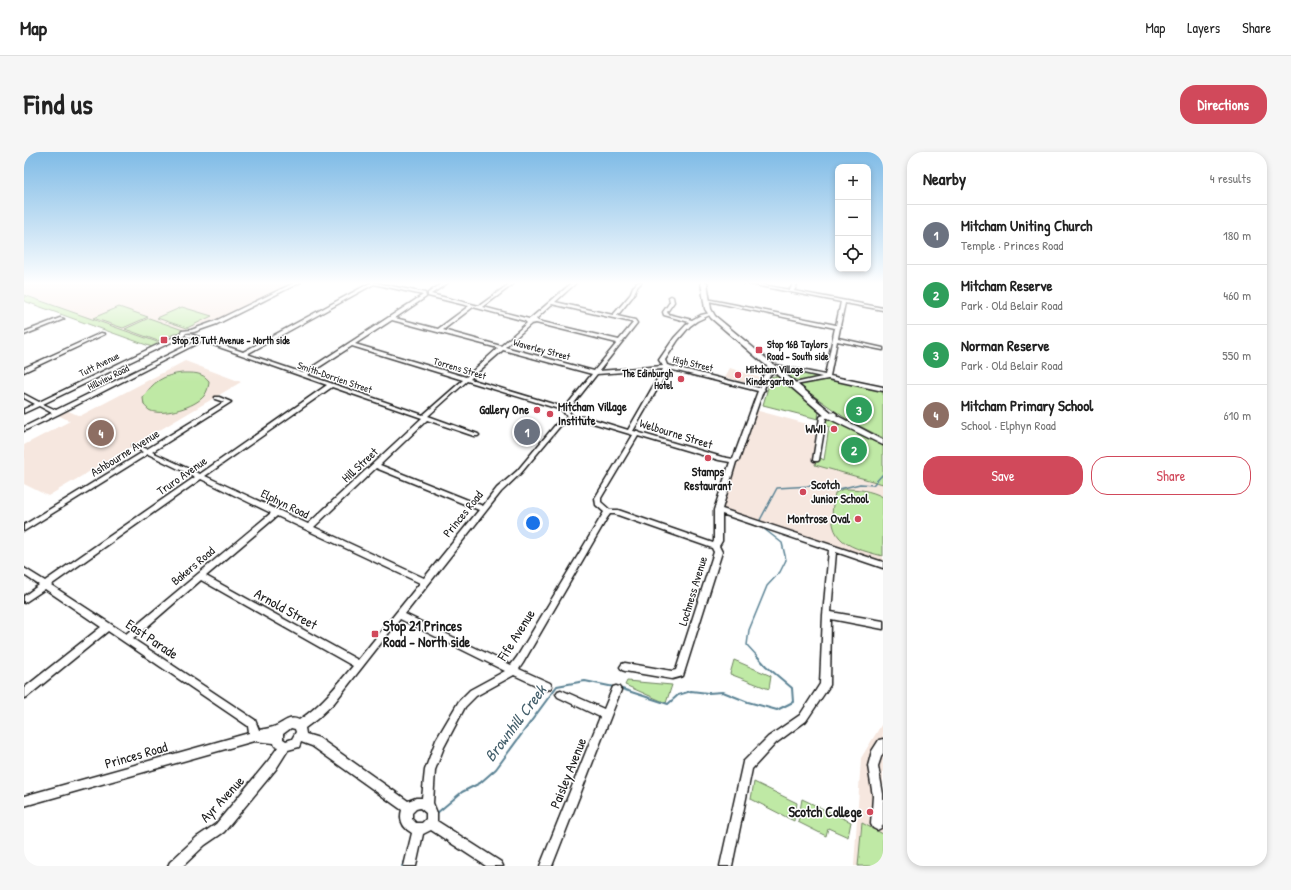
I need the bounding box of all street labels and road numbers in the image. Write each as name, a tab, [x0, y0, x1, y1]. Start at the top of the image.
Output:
street label: Waverley Street	[512, 336, 572, 363]
street label: Tutt Avenue	[77, 349, 122, 380]
street label: High Street	[671, 353, 715, 375]
street label: Torrens Street	[432, 354, 488, 383]
street label: Smith-Dorrien Street	[296, 359, 374, 397]
street label: Hillview Road	[85, 361, 131, 393]
street label: Welbourne Street	[638, 414, 716, 453]
street label: Ashbourne Avenue	[87, 425, 163, 480]
street label: Hill Street	[338, 443, 382, 486]
street label: Truro Avenue	[153, 452, 210, 499]
street label: Elphyn Road	[258, 485, 312, 523]
street label: Princes Road	[439, 487, 487, 540]
street label: Bakers Road	[167, 542, 218, 589]
street label: Lochness Avenue	[674, 554, 711, 628]
street label: Arnold Street	[251, 583, 321, 634]
street label: Fife Avenue	[492, 605, 539, 665]
street label: East Parade	[122, 614, 183, 663]
street label: Paisley Avenue	[545, 734, 591, 811]
street label: Princes Road	[102, 736, 170, 772]
street label: Ayr Avenue	[195, 771, 249, 827]

